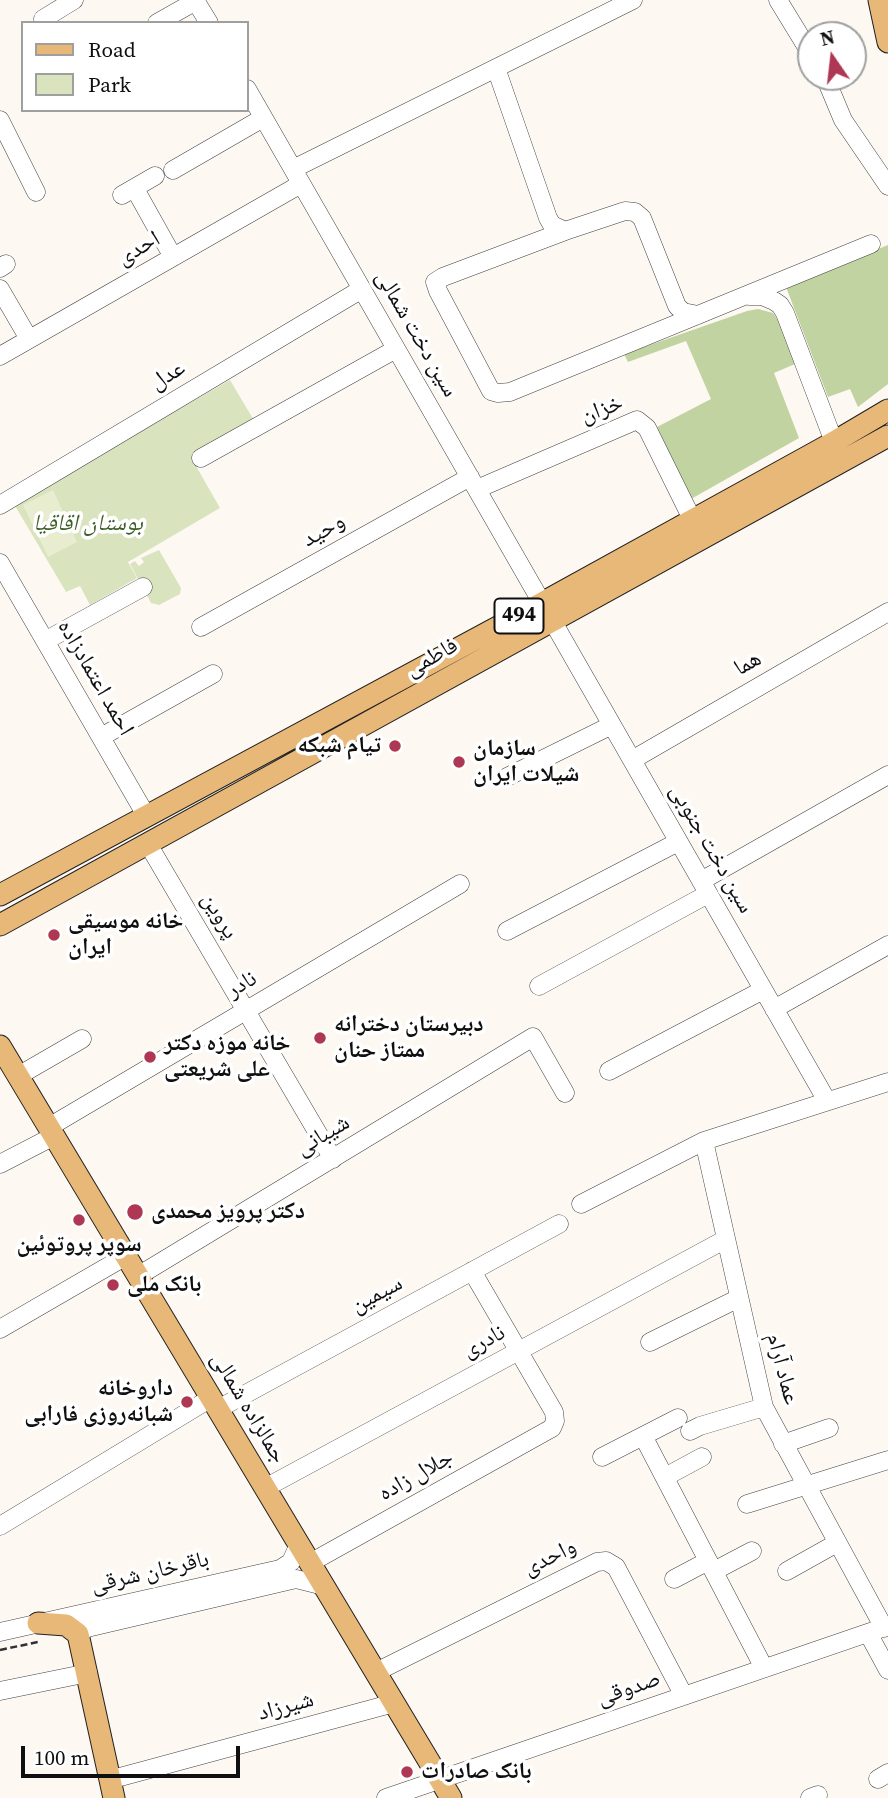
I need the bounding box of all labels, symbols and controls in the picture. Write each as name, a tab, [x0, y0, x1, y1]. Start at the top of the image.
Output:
legend	[21, 21, 248, 112]
north arrow	[797, 21, 867, 91]
text: N	[818, 23, 837, 52]
text: Road	[88, 35, 136, 64]
text: Park	[88, 70, 131, 99]
street label: احدی	[113, 226, 165, 272]
street label: سین دخت شمالی	[369, 266, 463, 402]
street label: عدل	[145, 355, 191, 397]
street label: خزان	[577, 390, 627, 430]
street label: وحید	[298, 508, 350, 554]
park label: بوستان اقاقیا	[33, 510, 143, 538]
road number: 494	[494, 598, 544, 634]
street label: احمد اعتمادزاده	[51, 615, 139, 741]
street label: فاطمی	[401, 632, 463, 684]
street label: هما	[729, 645, 767, 683]
place label: تیام شبکه	[297, 732, 381, 760]
place label: سازمان شیلات ایران	[473, 735, 579, 789]
marker: تیام شبکه	[387, 738, 403, 754]
marker: سازمان شیلات ایران	[451, 754, 467, 770]
street label: سین دخت جنوبی	[663, 779, 759, 919]
street label: پروین	[194, 888, 244, 944]
place label: خانه موسیقی ایران	[68, 908, 183, 962]
marker: خانه موسیقی ایران	[46, 927, 62, 943]
street label: نادر	[222, 965, 262, 1005]
place label: دبیرستان دخترانه ممتاز حنان	[334, 1011, 483, 1065]
place label: خانه موزه دکتر علی شریعتی	[164, 1030, 291, 1084]
marker: دبیرستان دخترانه ممتاز حنان	[312, 1030, 328, 1046]
marker: خانه موزه دکتر علی شریعتی	[142, 1049, 158, 1065]
street label: شیبانی	[291, 1109, 355, 1163]
place label: دکتر پرویز محمدی	[151, 1198, 305, 1226]
marker: دکتر پرویز محمدی	[125, 1202, 145, 1222]
marker: سوپر پروتوئین	[71, 1212, 87, 1228]
place label: سوپر پروتوئین	[16, 1231, 142, 1259]
street label: سیمین	[346, 1270, 408, 1320]
place label: بانک ملی	[127, 1271, 201, 1299]
marker: بانک ملی	[105, 1277, 121, 1293]
street label: نادری	[458, 1319, 510, 1365]
street label: عماد آرام	[759, 1330, 805, 1408]
street label: جمالزاده شمالی	[204, 1347, 292, 1469]
place label: داروخانه شبانه‌روزی فارابی	[24, 1375, 173, 1429]
marker: داروخانه شبانه‌روزی فارابی	[179, 1394, 195, 1410]
street label: جلال زاده	[374, 1444, 458, 1508]
street label: واحدی	[519, 1533, 581, 1583]
street label: باقرخان شرقی	[88, 1546, 212, 1600]
street label: صدوقی	[594, 1665, 664, 1713]
street label: شیرزاد	[255, 1686, 317, 1728]
scale bar	[24, 1731, 243, 1775]
text: 100 m	[34, 1743, 89, 1772]
place label: بانک صادرات	[421, 1758, 532, 1786]
marker: بانک صادرات	[399, 1764, 415, 1780]

